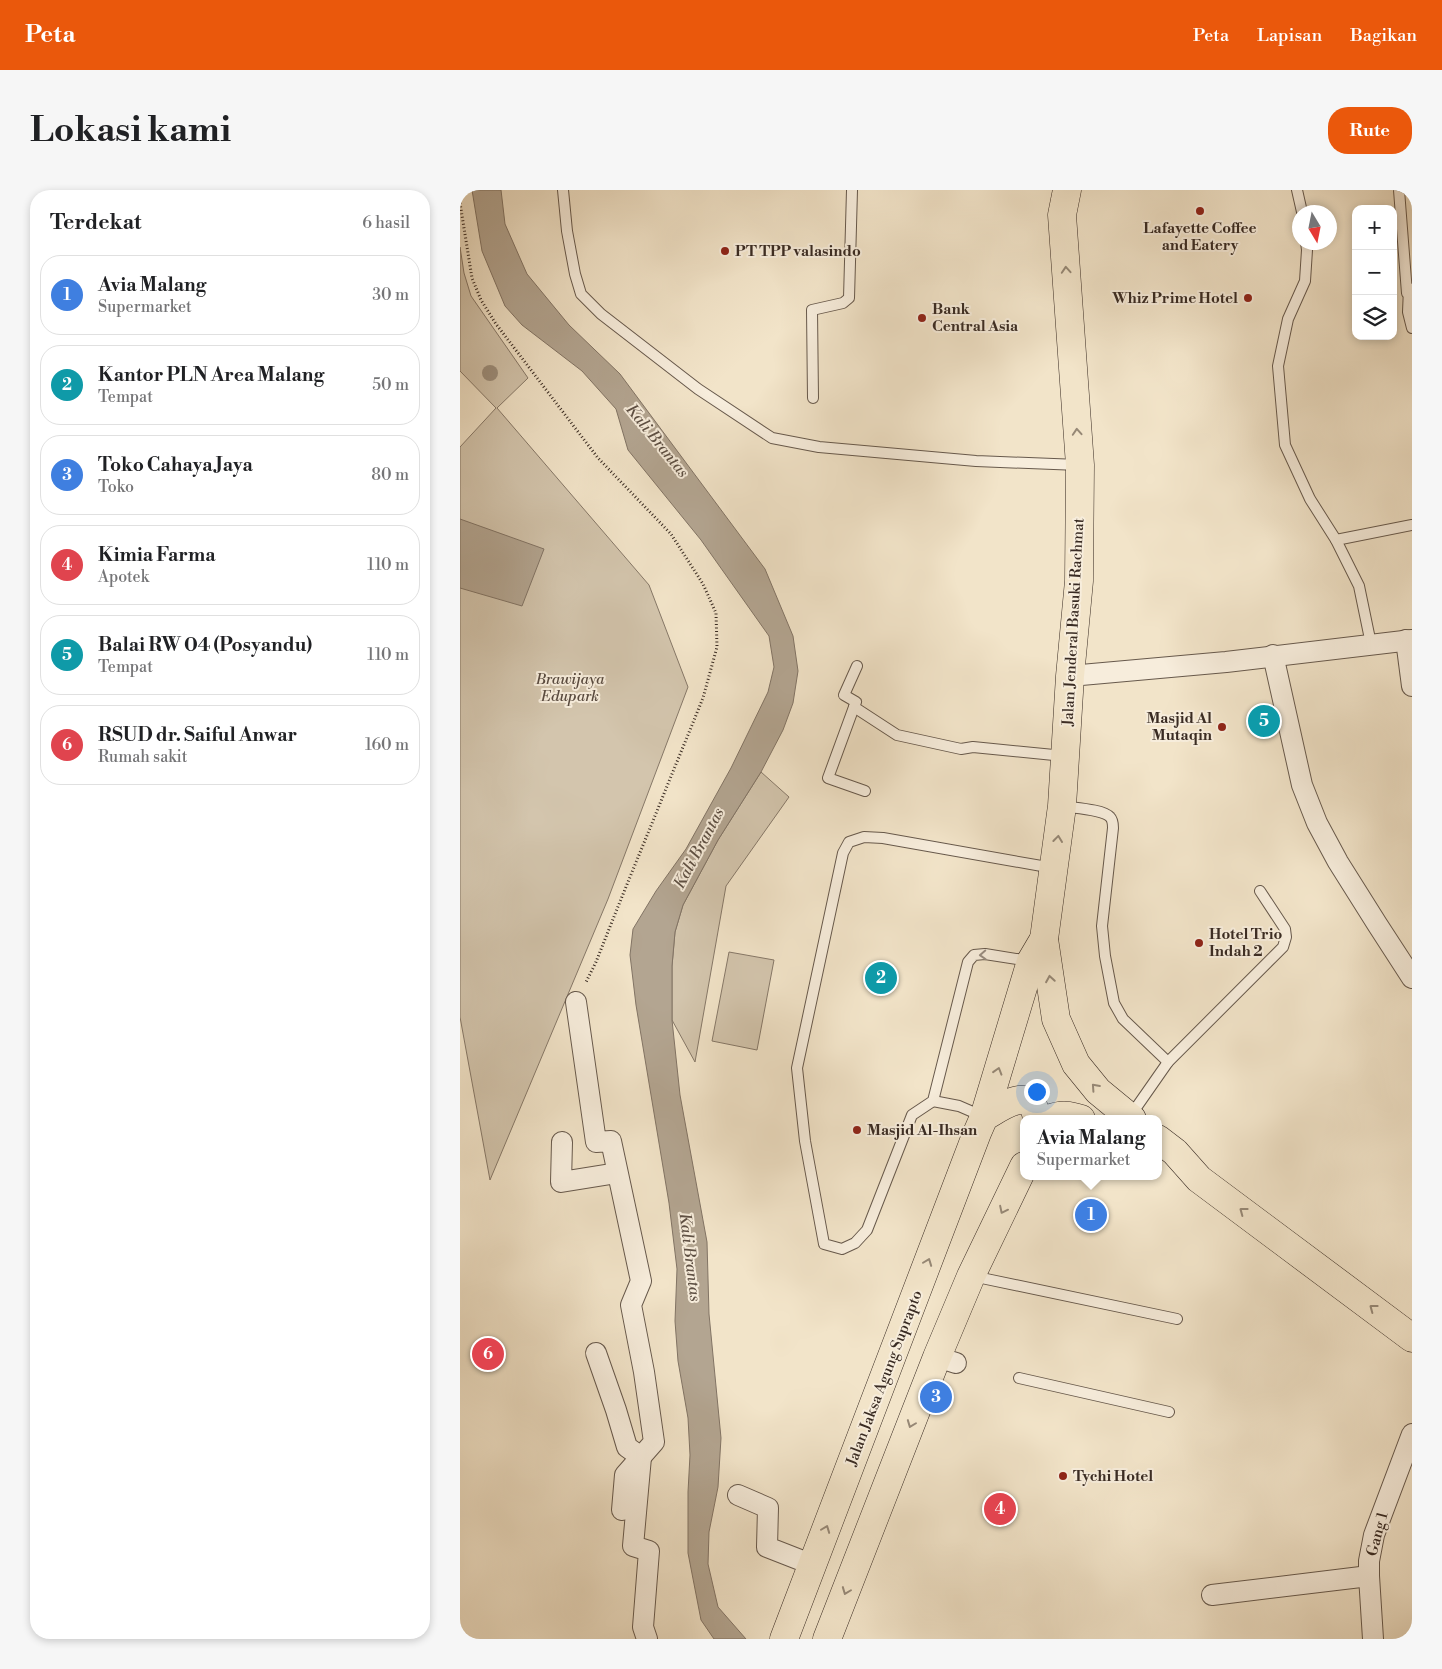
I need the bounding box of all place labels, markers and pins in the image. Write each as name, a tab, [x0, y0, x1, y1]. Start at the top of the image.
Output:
marker: Lafayette Coffee and Eatery	[1194, 205, 1206, 217]
place label: Lafayette Coffee and Eatery	[1143, 219, 1257, 255]
place label: PT TPP valasindo	[735, 242, 861, 261]
marker: PT TPP valasindo	[719, 245, 731, 257]
place label: Whiz Prime Hotel	[1111, 289, 1238, 308]
marker: Whiz Prime Hotel	[1242, 292, 1254, 304]
place label: Bank Central Asia	[932, 300, 1019, 336]
marker: Bank Central Asia	[916, 312, 928, 324]
pin: 5	[1248, 702, 1280, 740]
place label: Masjid Al Mutaqin	[1146, 709, 1213, 745]
marker: Masjid Al Mutaqin	[1216, 721, 1228, 733]
place label: Hotel Trio Indah 2	[1209, 925, 1283, 961]
marker: Hotel Trio Indah 2	[1193, 937, 1205, 949]
pin: 2	[865, 959, 897, 997]
place label: Masjid Al-Ihsan	[867, 1121, 978, 1140]
marker: Masjid Al-Ihsan	[851, 1124, 863, 1136]
pin: 1	[1075, 1196, 1107, 1234]
pin: 6	[472, 1335, 504, 1373]
pin: 3	[920, 1378, 952, 1416]
place label: Tychi Hotel	[1073, 1467, 1153, 1486]
marker: Tychi Hotel	[1057, 1470, 1069, 1482]
pin: 4	[984, 1490, 1016, 1528]

